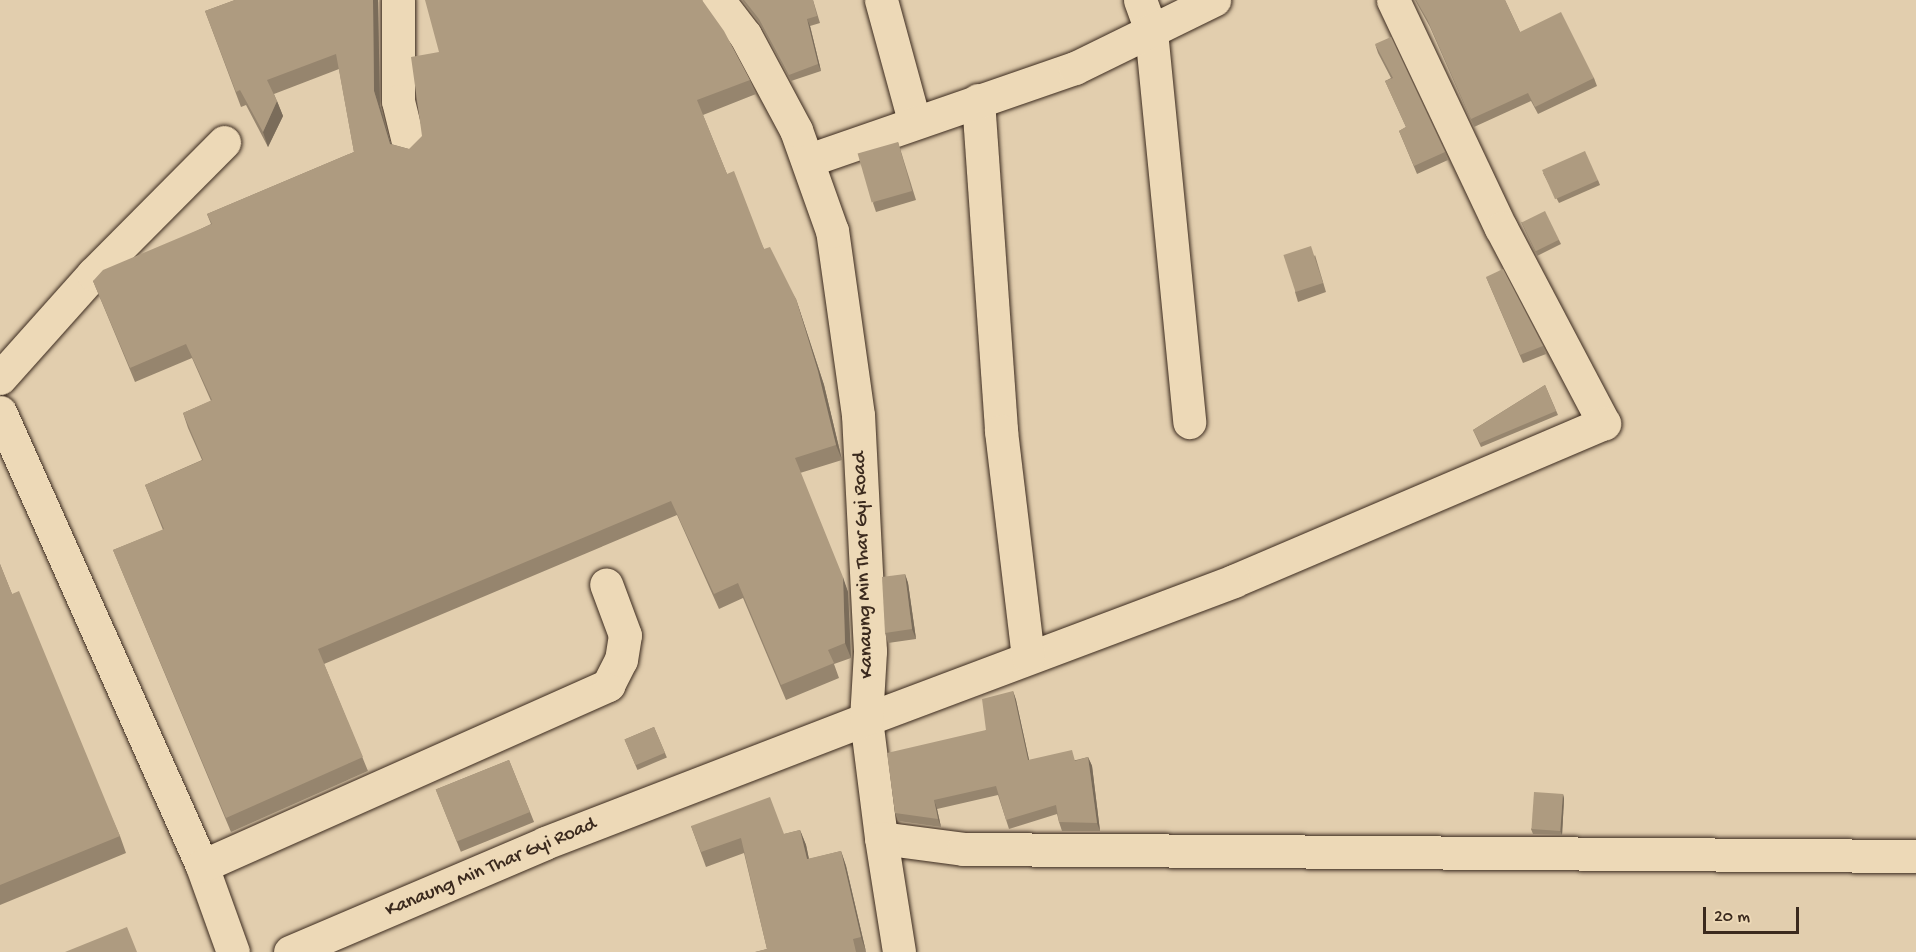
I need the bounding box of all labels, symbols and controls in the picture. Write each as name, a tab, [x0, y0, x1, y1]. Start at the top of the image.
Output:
street label: Kanaung Min Thar Gyi Road	[848, 451, 880, 679]
street label: Kanaung Min Thar Gyi Road	[382, 813, 600, 923]
scale bar	[1706, 895, 1802, 933]
text: 20 m	[1714, 907, 1750, 928]

